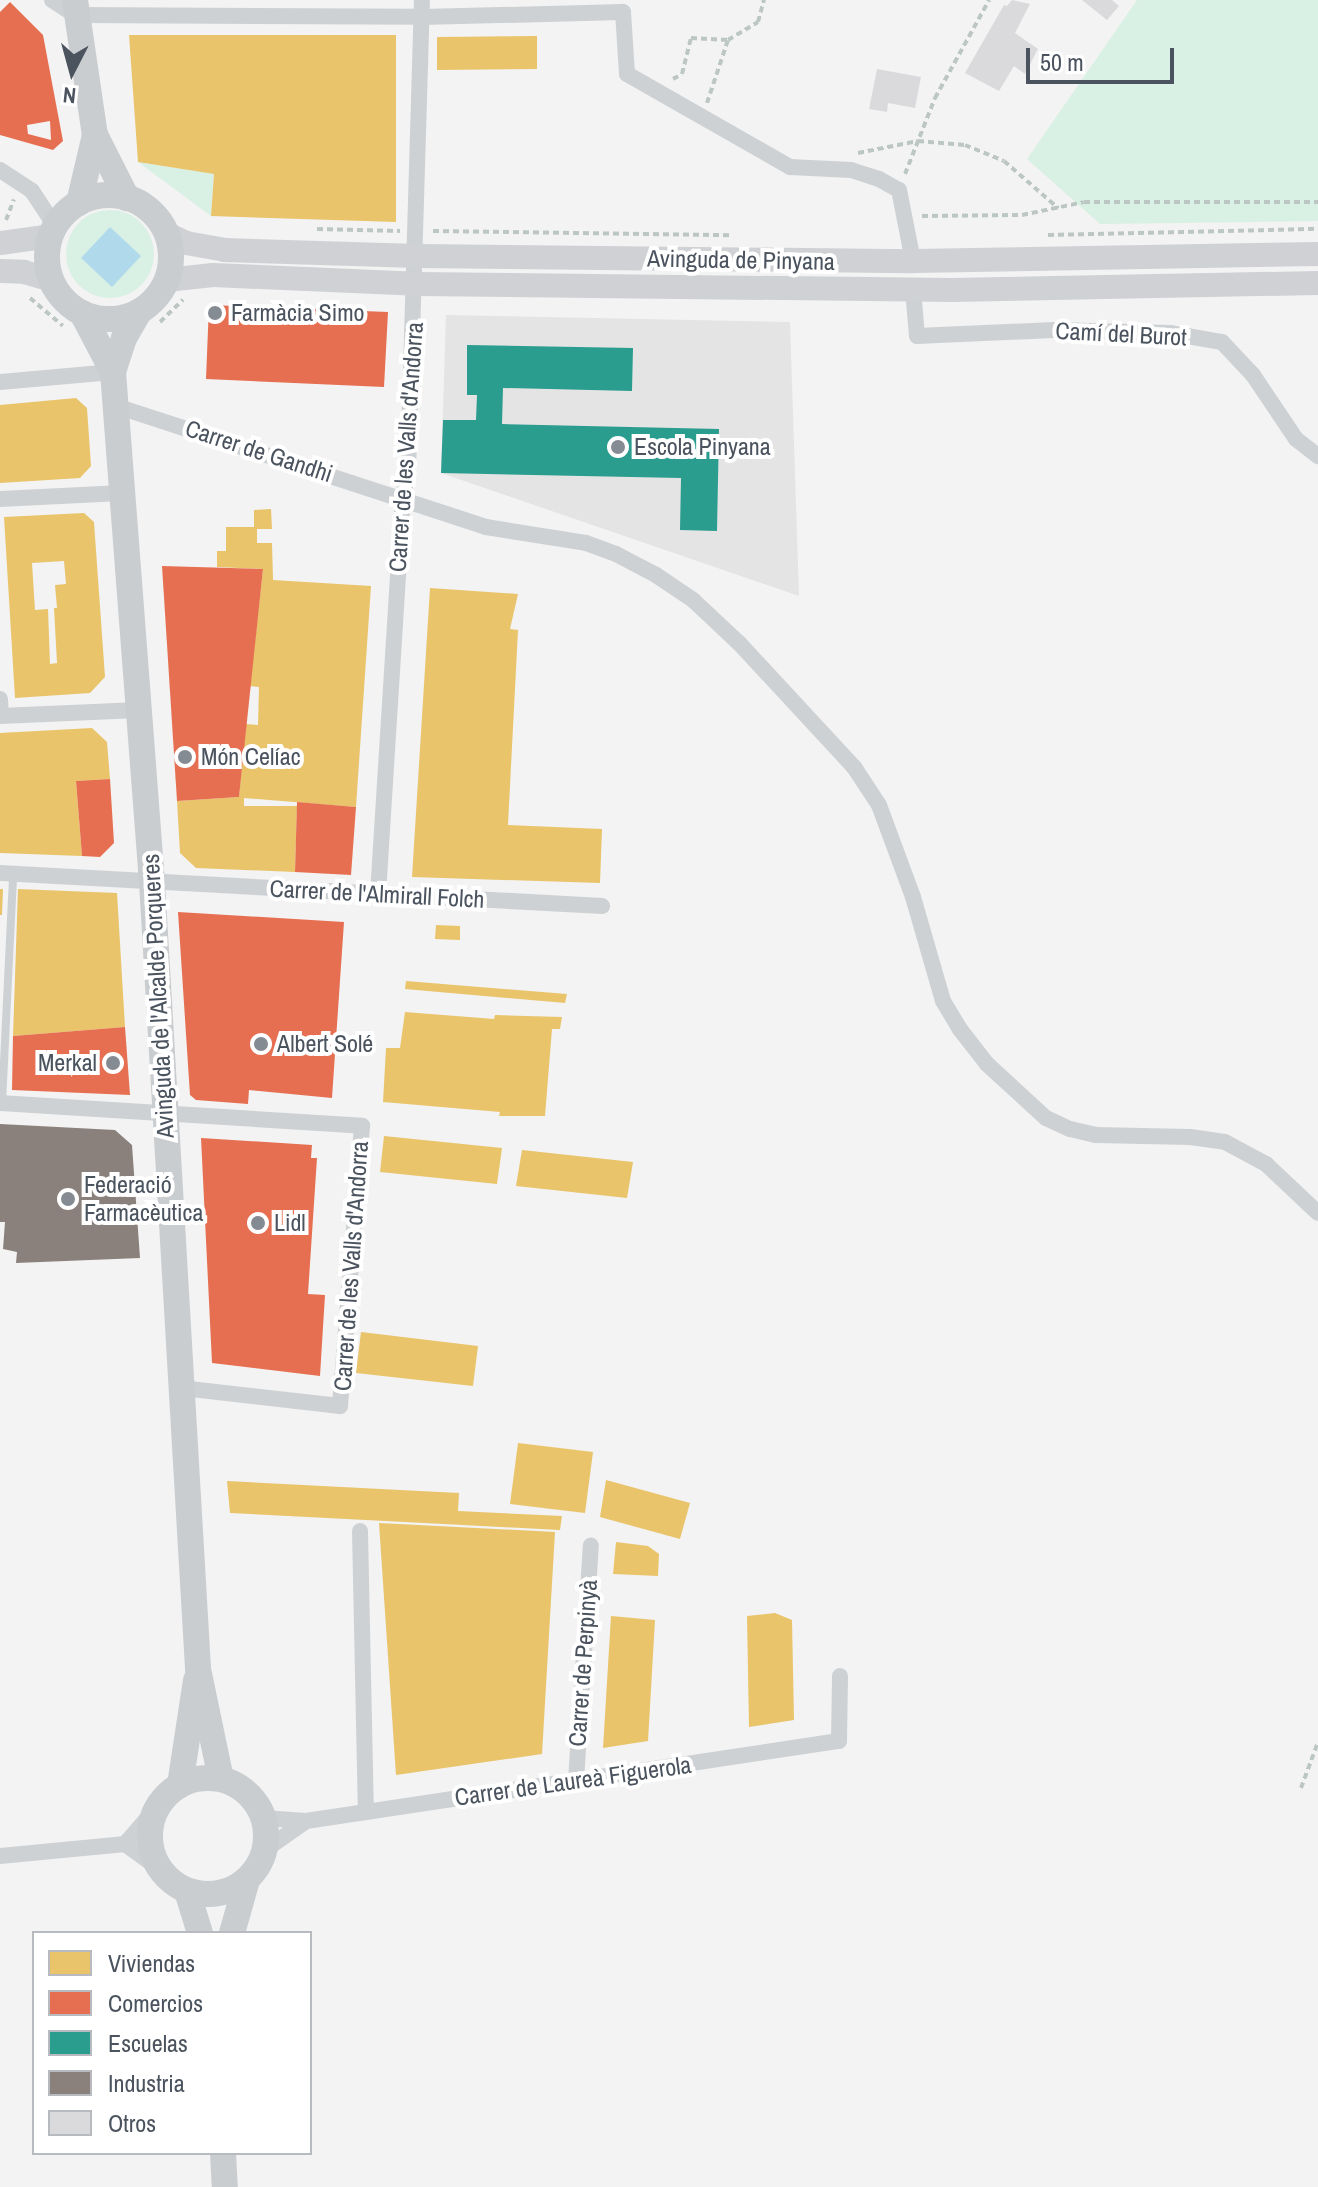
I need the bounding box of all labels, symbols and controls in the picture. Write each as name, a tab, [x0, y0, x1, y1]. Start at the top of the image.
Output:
north arrow	[32, 32, 112, 112]
scale bar	[1030, 32, 1178, 82]
text: 50 m	[1040, 46, 1084, 78]
text: N	[61, 80, 78, 111]
street label: Avinguda de Pinyana	[647, 244, 835, 276]
place label: Farmàcia Simo	[231, 299, 365, 327]
marker: Farmàcia Simo	[206, 304, 224, 322]
street label: Camí del Burot	[1055, 316, 1187, 352]
street label: Carrer de les Valls d'Andorra	[383, 321, 429, 573]
street label: Carrer de Gandhi	[182, 414, 336, 488]
place label: Escola Pinyana	[634, 433, 771, 461]
marker: Escola Pinyana	[609, 438, 627, 456]
place label: Món Celíac	[201, 743, 301, 771]
marker: Món Celíac	[176, 748, 194, 766]
street label: Avinguda de l'Alcalde Porqueres	[136, 853, 180, 1139]
street label: Carrer de l'Almirall Folch	[269, 874, 485, 914]
place label: Albert Solé	[277, 1030, 373, 1058]
marker: Albert Solé	[252, 1035, 270, 1053]
place label: Merkal	[38, 1049, 97, 1077]
marker: Merkal	[104, 1054, 122, 1072]
street label: Carrer de les Valls d'Andorra	[328, 1140, 374, 1392]
place label: Federació Farmacèutica	[84, 1171, 203, 1227]
marker: Federació Farmacèutica	[59, 1190, 77, 1208]
place label: Lidl	[274, 1209, 306, 1237]
marker: Lidl	[249, 1214, 267, 1232]
street label: Carrer de Perpinyà	[563, 1579, 603, 1747]
street label: Carrer de Laureà Figuerola	[453, 1750, 693, 1812]
legend	[32, 1931, 312, 2155]
text: Viviendas	[108, 1947, 195, 1979]
text: Comercios	[108, 1987, 203, 2019]
text: Escuelas	[108, 2027, 188, 2059]
text: Industria	[108, 2067, 185, 2099]
text: Otros	[108, 2107, 156, 2139]

